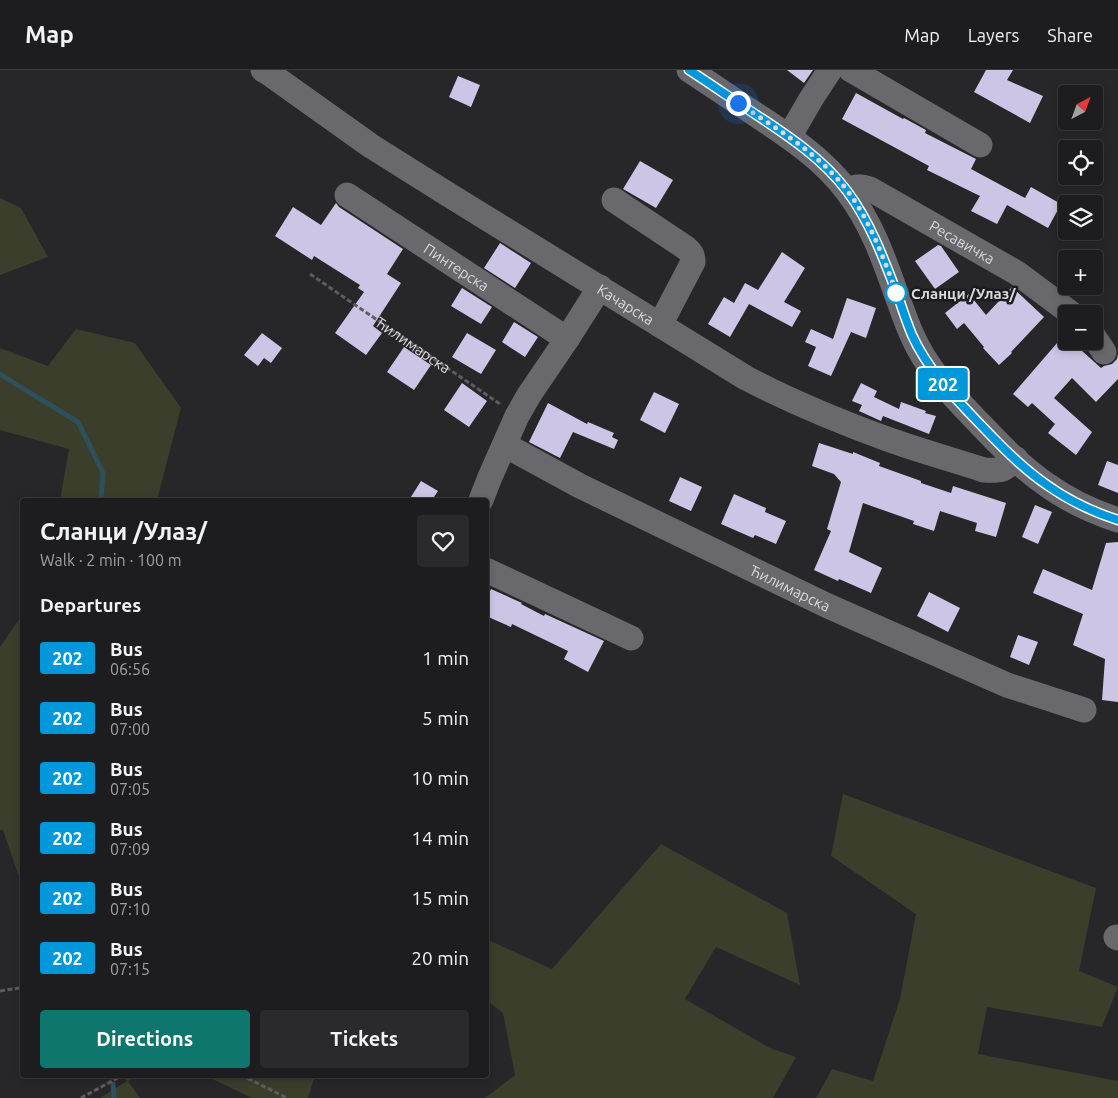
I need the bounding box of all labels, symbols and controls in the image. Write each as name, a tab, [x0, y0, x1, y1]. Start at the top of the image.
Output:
text: Map	[25, 21, 74, 48]
text: Map	[904, 25, 940, 45]
text: Layers	[968, 25, 1019, 45]
text: Share	[1047, 25, 1093, 45]
north arrow	[1058, 85, 1102, 130]
map controls	[1058, 85, 1103, 350]
your location	[726, 91, 751, 116]
button: locate	[1058, 140, 1103, 185]
button: layers	[1058, 195, 1103, 240]
street label: Ресавичка	[927, 216, 998, 267]
street label: Пинтерска	[421, 239, 492, 294]
button: +	[1058, 250, 1103, 295]
street label: Качарска	[594, 280, 657, 328]
marker: Сланци /Улаз/	[885, 282, 907, 304]
place label: Сланци /Улаз/	[911, 285, 1016, 302]
button: −	[1058, 305, 1103, 350]
street label: Ћилимарска	[372, 313, 454, 376]
line badge: 202	[914, 368, 972, 400]
text: 202	[928, 374, 958, 394]
button: heart	[417, 515, 469, 567]
text: Сланци /Улаз/	[40, 518, 207, 545]
text: Walk · 2 min · 100 m	[40, 551, 182, 569]
street label: Ћилимарска	[747, 561, 833, 614]
text: Departures	[40, 594, 141, 616]
text: Bus	[110, 638, 143, 660]
text: 1 min	[422, 647, 469, 669]
text: 202	[52, 648, 83, 668]
text: 06:56	[110, 660, 150, 678]
text: Bus	[110, 698, 143, 720]
text: 5 min	[422, 707, 469, 729]
text: 202	[52, 708, 83, 728]
text: 07:00	[110, 720, 150, 738]
text: Bus	[110, 758, 143, 780]
text: 10 min	[411, 767, 469, 789]
text: 202	[52, 768, 83, 788]
text: 07:05	[110, 780, 150, 798]
text: Bus	[110, 818, 143, 840]
text: 14 min	[411, 827, 469, 849]
text: 202	[52, 828, 83, 848]
text: 07:09	[110, 840, 150, 858]
text: Bus	[110, 878, 143, 900]
text: 15 min	[411, 887, 469, 909]
text: 202	[52, 888, 83, 908]
text: 07:10	[110, 900, 150, 918]
text: Bus	[110, 938, 143, 960]
text: 20 min	[411, 947, 469, 969]
text: 202	[52, 948, 83, 968]
text: 07:15	[110, 960, 150, 978]
button: Directions	[40, 1010, 250, 1068]
button: Tickets	[260, 1010, 469, 1068]

